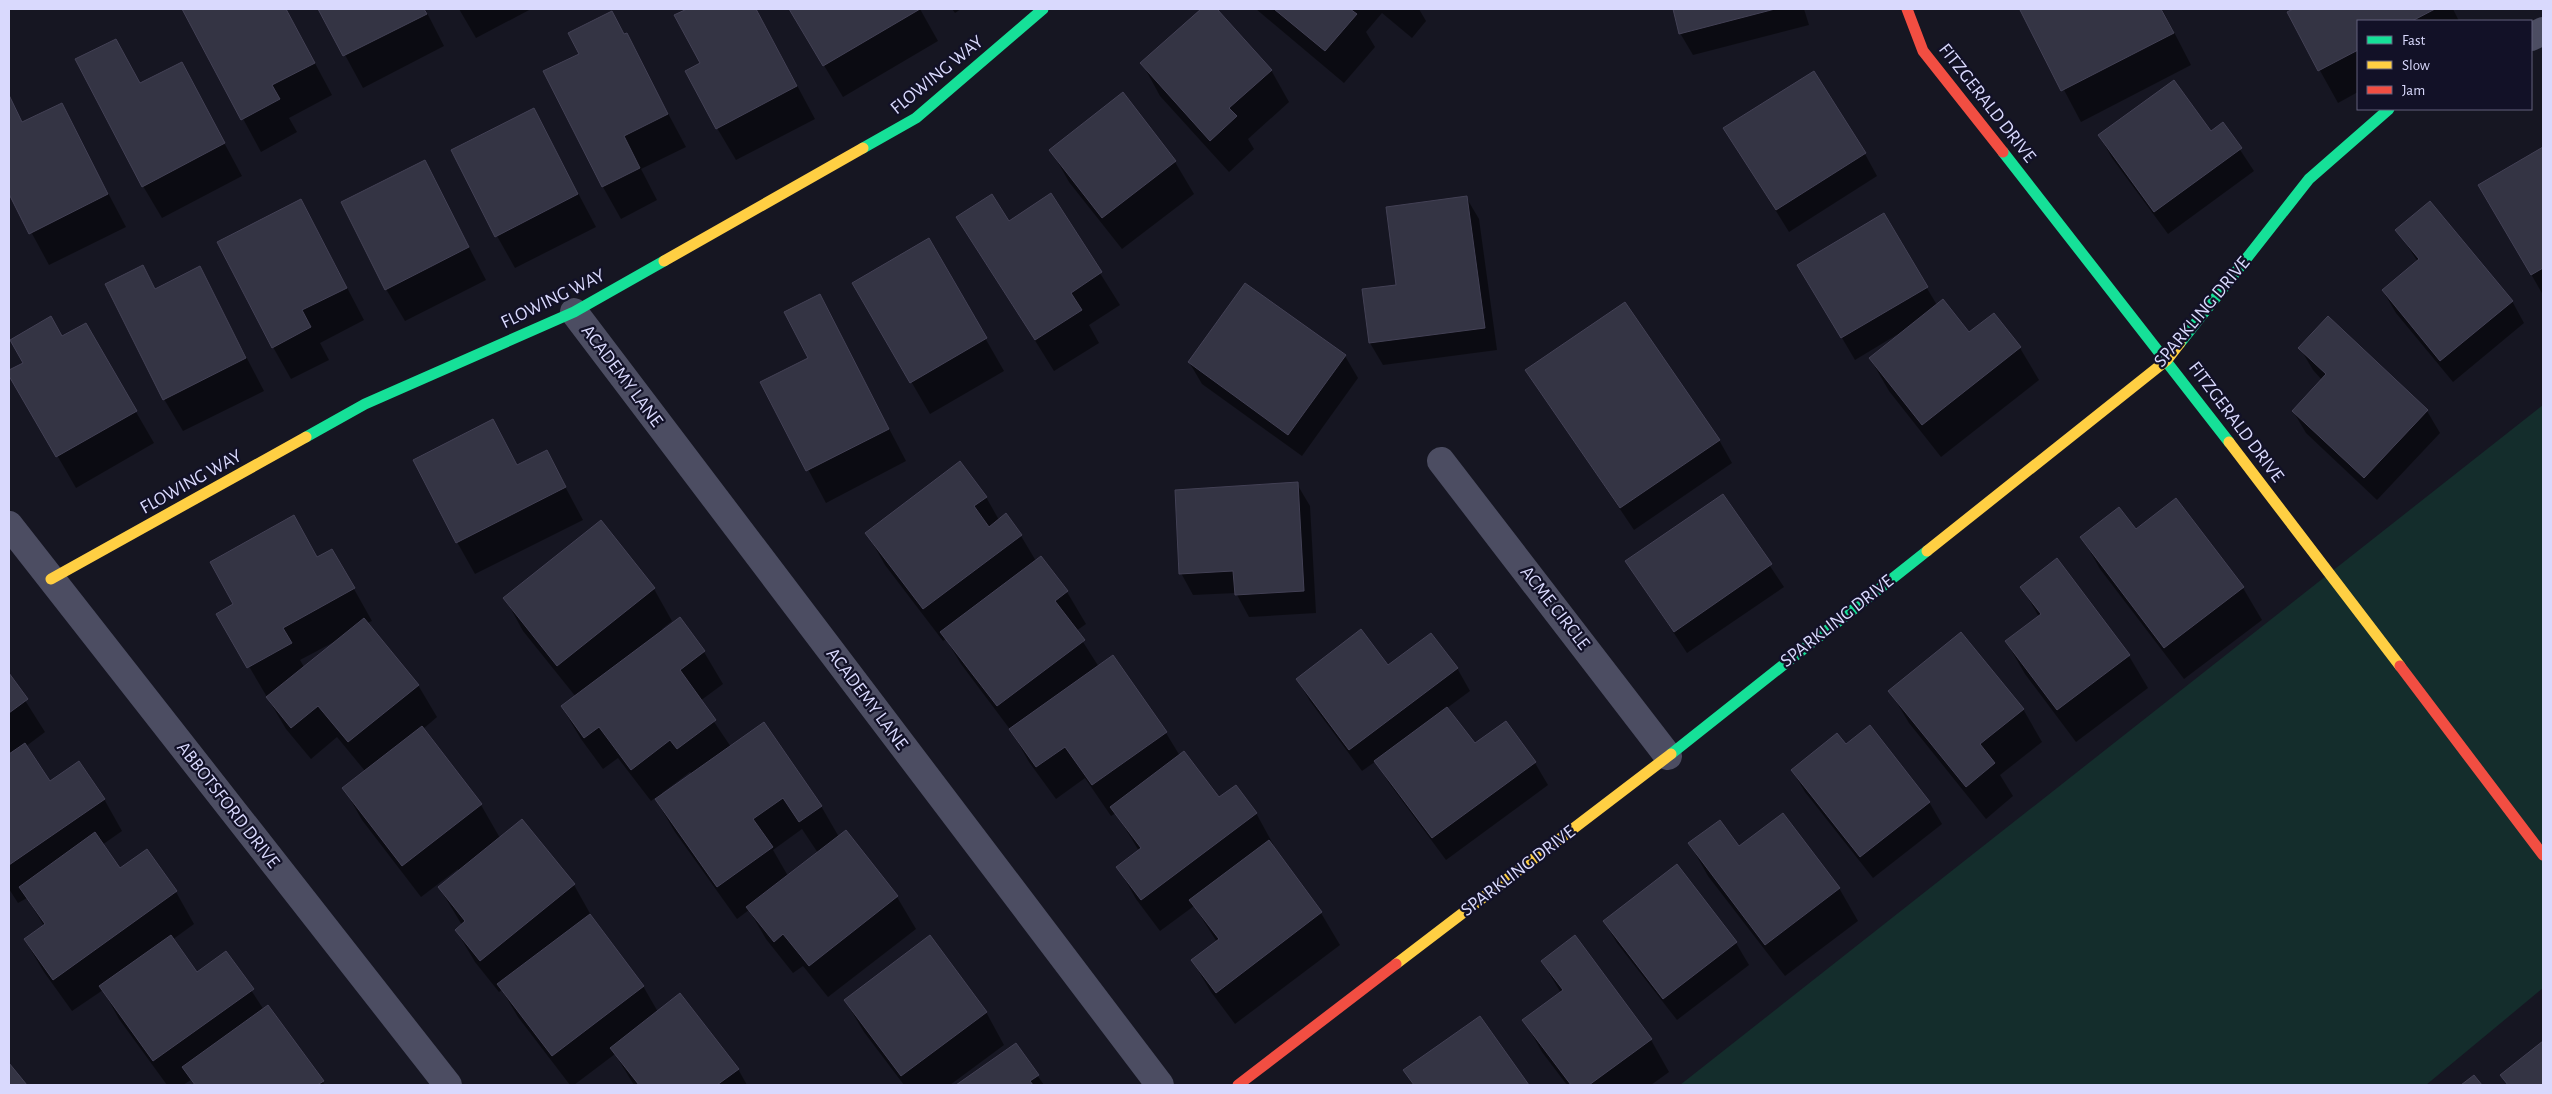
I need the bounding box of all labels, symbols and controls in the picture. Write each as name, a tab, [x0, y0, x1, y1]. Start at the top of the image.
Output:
legend	[2357, 20, 2532, 110]
street label: FLOWING WAY	[887, 32, 987, 118]
text: Fast	[2402, 33, 2426, 48]
street label: FITZGERALD DRIVE	[1935, 40, 2039, 166]
text: Slow	[2402, 58, 2430, 73]
text: Jam	[2402, 83, 2425, 98]
street label: SPARKLING DRIVE	[2151, 253, 2253, 371]
street label: FLOWING WAY	[498, 266, 608, 332]
street label: ACADEMY LANE	[578, 321, 666, 431]
street label: FITZGERALD DRIVE	[2185, 358, 2287, 486]
street label: FLOWING WAY	[137, 446, 245, 518]
street label: ACME CIRCLE	[1517, 563, 1593, 653]
street label: SPARKLING DRIVE	[1777, 571, 1897, 671]
street label: ACADEMY LANE	[823, 644, 911, 754]
street label: ABBOTSFORD DRIVE	[173, 738, 283, 872]
street label: SPARKLING DRIVE	[1457, 822, 1579, 920]

